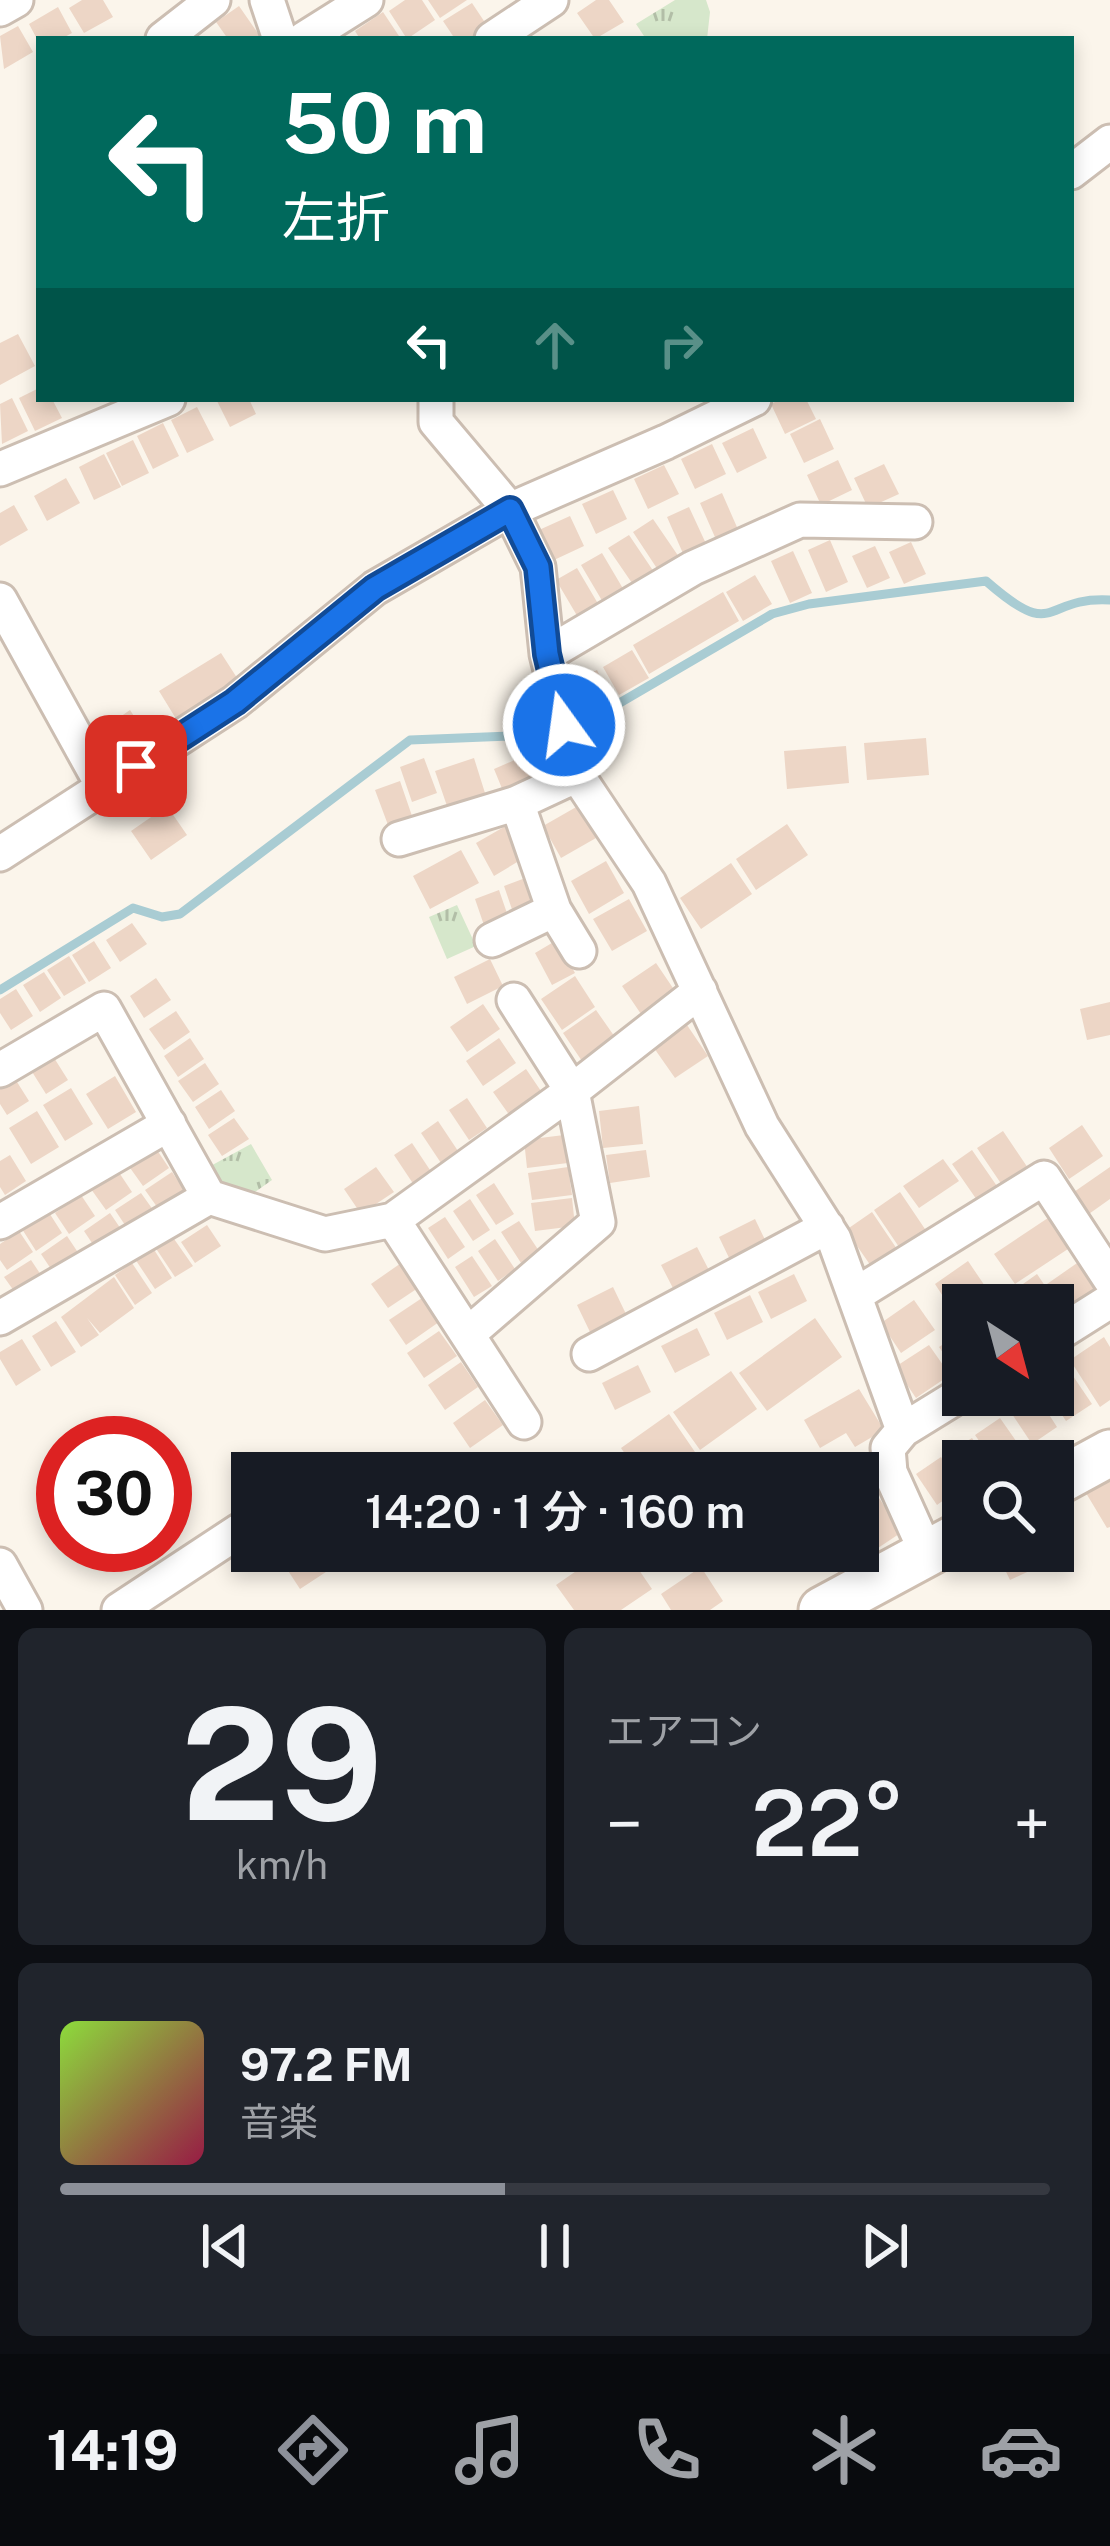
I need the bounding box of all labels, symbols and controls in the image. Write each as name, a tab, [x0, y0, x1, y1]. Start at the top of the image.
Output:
text: 50 m	[282, 73, 487, 172]
icon: left	[84, 84, 240, 240]
text: 左折	[282, 186, 390, 249]
icon: left	[396, 312, 462, 378]
icon: ahead	[522, 312, 588, 378]
icon: right	[648, 312, 714, 378]
position arrow	[501, 662, 627, 788]
pin	[85, 715, 187, 817]
icon: arrive	[103, 733, 169, 799]
north arrow	[942, 1284, 1074, 1416]
map controls	[942, 1284, 1074, 1572]
speed limit sign: 30	[36, 1416, 192, 1572]
button: search	[942, 1440, 1074, 1572]
text: 14:20 · 1 分 · 160 m	[365, 1485, 745, 1538]
text: 29	[181, 1672, 383, 1855]
text: エアコン	[606, 1708, 762, 1754]
text: 22°	[751, 1770, 905, 1876]
text: −	[606, 1785, 643, 1863]
text: +	[1013, 1785, 1050, 1863]
text: km/h	[236, 1842, 328, 1888]
text: 97.2 FM	[240, 2038, 413, 2091]
text: 音楽	[240, 2099, 318, 2145]
icon: previous	[192, 2213, 258, 2279]
icon: pause	[522, 2213, 588, 2279]
icon: next	[852, 2213, 918, 2279]
icon: directions	[271, 2408, 355, 2492]
icon: music	[448, 2408, 532, 2492]
icon: phone	[625, 2408, 709, 2492]
icon: climate	[802, 2408, 886, 2492]
icon: car	[979, 2408, 1063, 2492]
text: 14:19	[47, 2419, 178, 2482]

